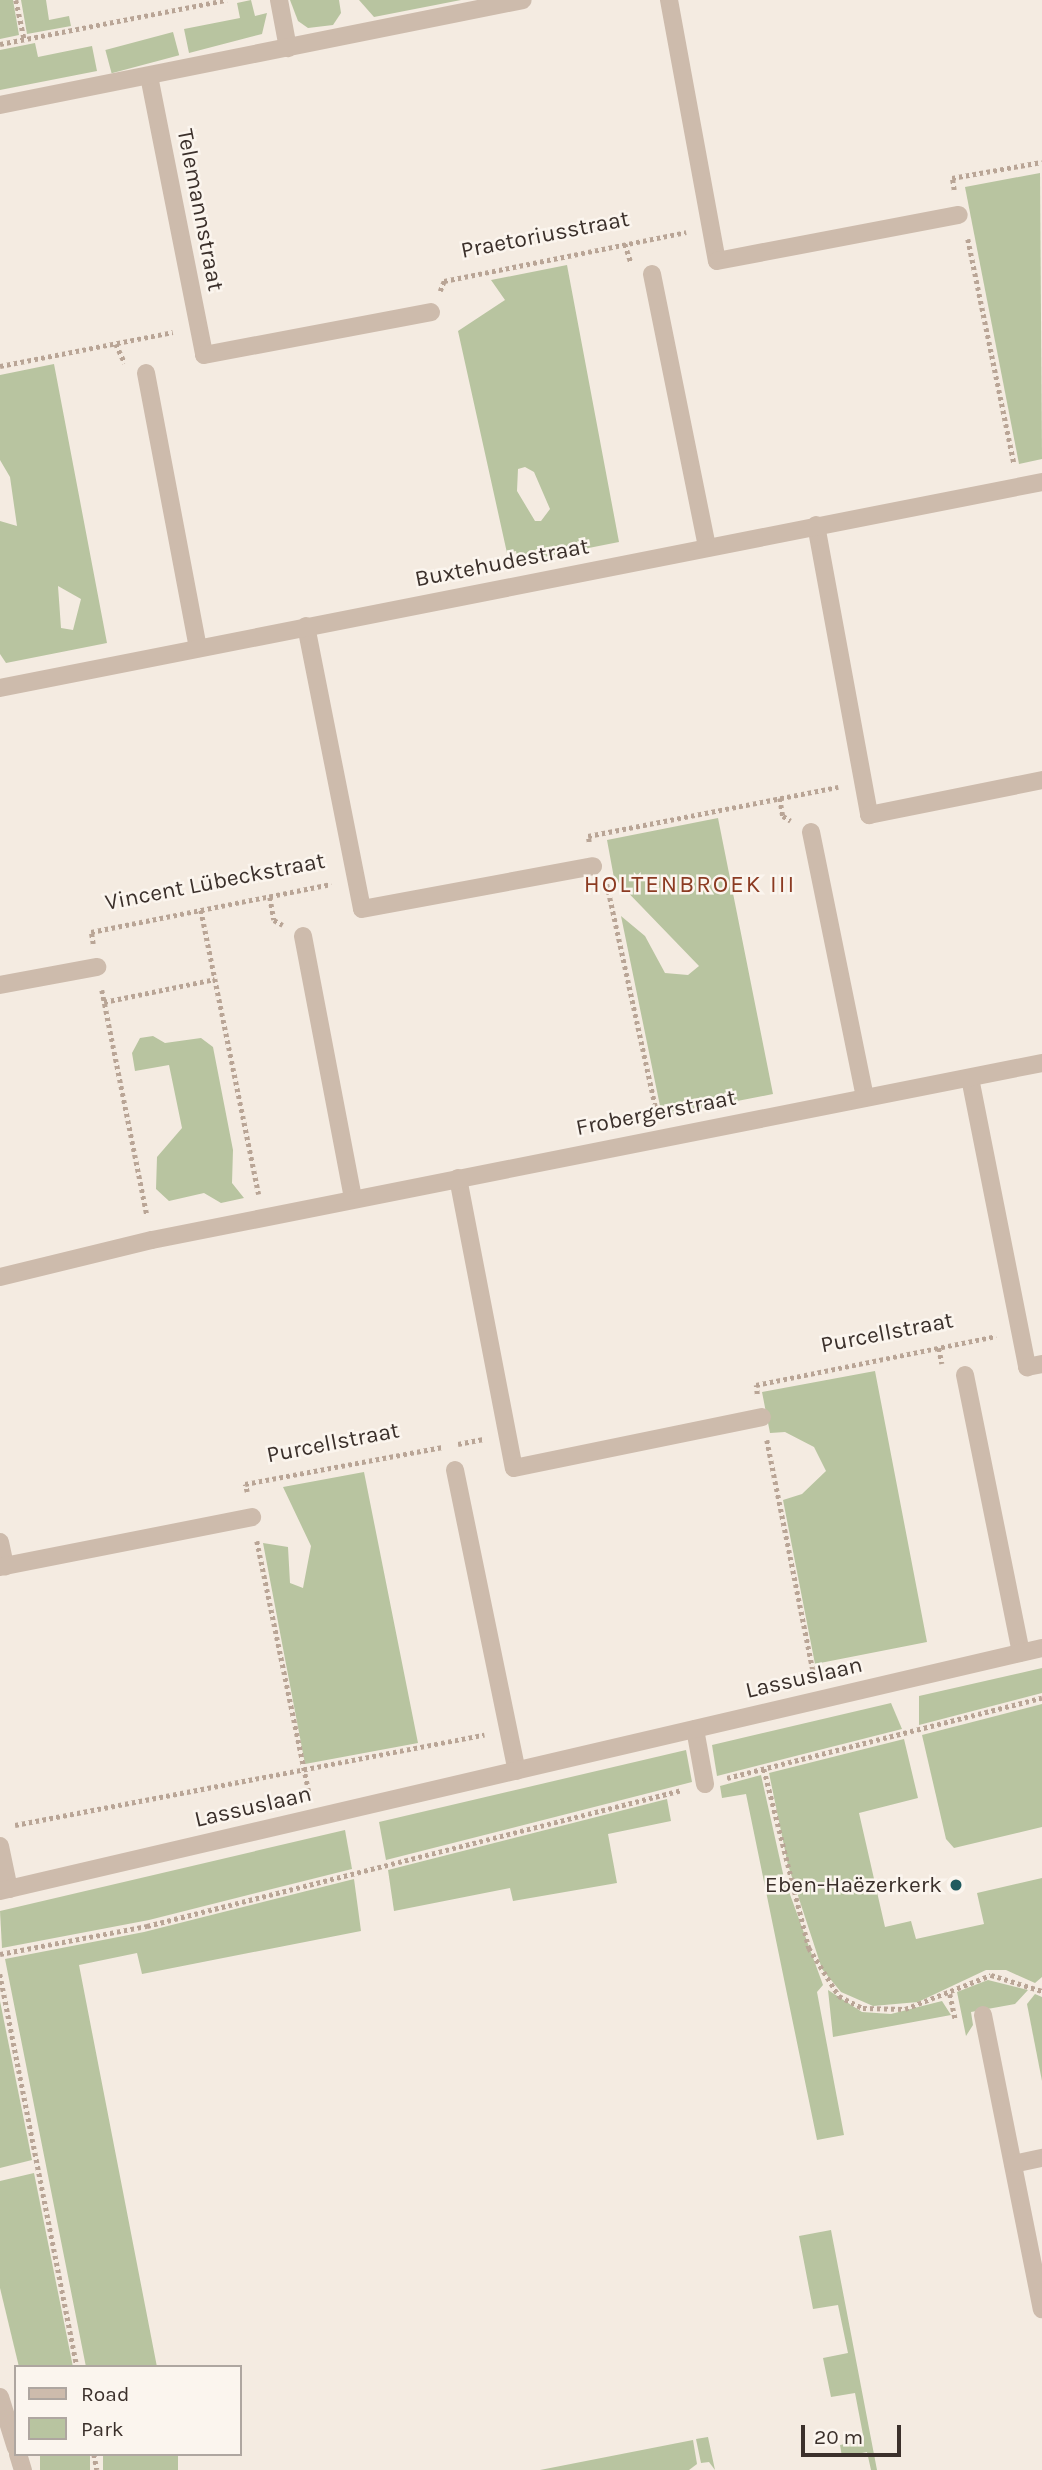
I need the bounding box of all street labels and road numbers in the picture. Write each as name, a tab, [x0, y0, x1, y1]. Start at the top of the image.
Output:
street label: Telemannstraat	[171, 126, 229, 294]
street label: Praetoriusstraat	[458, 205, 632, 265]
street label: Buxtehudestraat	[413, 533, 591, 593]
street label: Vincent Lübeckstraat	[103, 847, 327, 917]
street label: Frobergerstraat	[574, 1084, 738, 1142]
street label: Purcellstraat	[818, 1307, 956, 1359]
street label: Purcellstraat	[264, 1417, 402, 1469]
street label: Lassuslaan	[743, 1651, 865, 1705]
street label: Lassuslaan	[192, 1780, 314, 1834]

